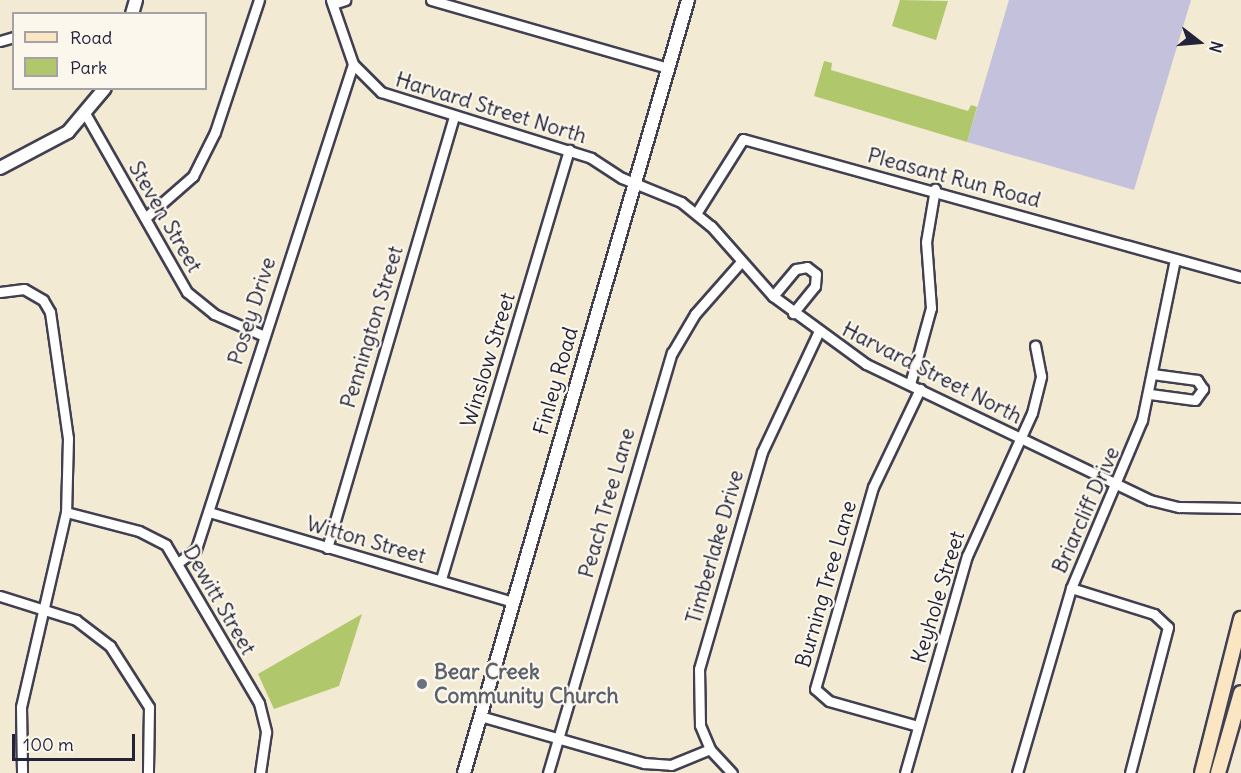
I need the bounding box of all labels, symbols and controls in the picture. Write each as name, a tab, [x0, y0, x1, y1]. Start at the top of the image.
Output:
legend	[12, 12, 207, 90]
north arrow	[1169, 12, 1229, 72]
text: Road	[70, 26, 112, 49]
text: N	[1205, 39, 1227, 55]
text: Park	[70, 56, 107, 79]
street label: Harvard Street North	[392, 67, 590, 149]
street label: Pleasant Run Road	[865, 143, 1043, 213]
street label: Steven Street	[123, 157, 207, 277]
street label: Pennington Street	[335, 243, 409, 411]
street label: Posey Drive	[223, 254, 281, 368]
street label: Winslow Street	[456, 290, 520, 430]
street label: Harvard Street North	[838, 317, 1026, 429]
street label: Finley Road	[529, 324, 583, 438]
street label: Peach Tree Lane	[574, 425, 640, 581]
street label: Briarcliff Drive	[1047, 443, 1125, 577]
street label: Timberlake Drive	[681, 467, 749, 627]
street label: Burning Tree Lane	[790, 498, 862, 670]
street label: Witton Street	[303, 511, 429, 569]
street label: Keyhole Street	[906, 528, 970, 666]
street label: Dewitt Street	[177, 541, 261, 659]
place label: Bear Creek Community Church	[434, 659, 619, 709]
marker: Bear Creek Community Church	[415, 677, 429, 691]
scale bar	[15, 722, 138, 760]
text: 100 m	[23, 733, 74, 756]

